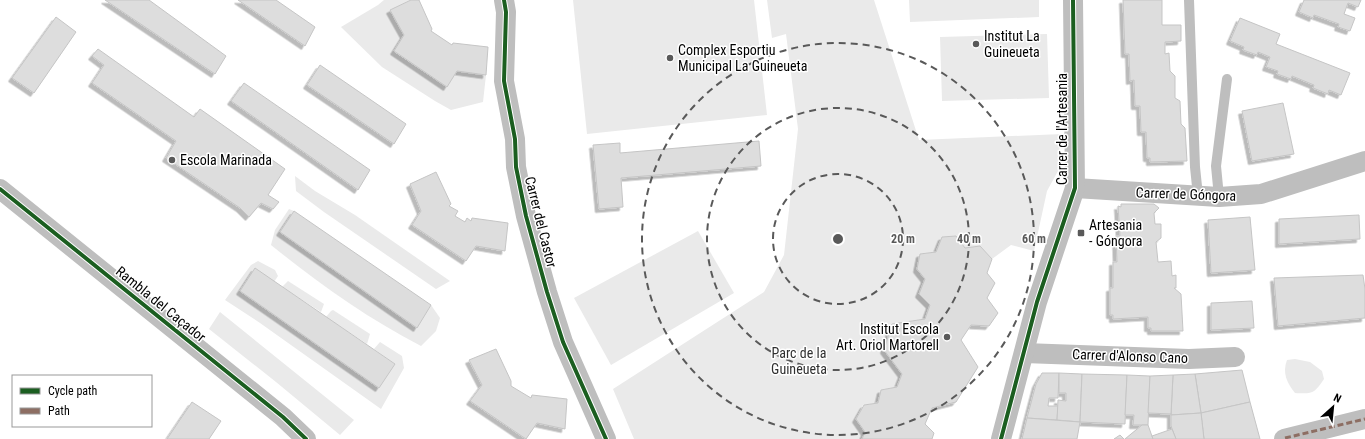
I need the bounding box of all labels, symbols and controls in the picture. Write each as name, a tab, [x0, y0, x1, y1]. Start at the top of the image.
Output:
place label: Institut La Guineueta	[984, 28, 1040, 60]
marker: Institut La Guineueta	[971, 39, 981, 49]
place label: Complex Esportiu Municipal La Guineueta	[678, 42, 807, 74]
marker: Complex Esportiu Municipal La Guineueta	[665, 53, 675, 63]
street label: Carrer de l'Artesania	[1054, 73, 1070, 185]
place label: Escola Marinada	[180, 152, 272, 168]
marker: Escola Marinada	[167, 155, 177, 165]
street label: Carrer del Castor	[522, 175, 560, 269]
street label: Carrer de Góngora	[1135, 184, 1237, 204]
place label: Artesania - Góngora	[1089, 217, 1142, 249]
marker: Artesania - Góngora	[1076, 228, 1086, 238]
centre of rings	[831, 232, 845, 246]
text: 20 m	[891, 232, 915, 246]
text: 40 m	[957, 232, 981, 246]
text: 60 m	[1022, 232, 1046, 246]
street label: Rambla del Caçador	[113, 263, 209, 345]
place label: Institut Escola Art. Oriol Martorell	[836, 321, 939, 353]
marker: Institut Escola Art. Oriol Martorell	[942, 332, 952, 342]
park label: Parc de la Guineueta	[771, 345, 827, 377]
street label: Carrer d'Alonso Cano	[1072, 346, 1188, 366]
legend	[12, 375, 152, 427]
text: Cycle path	[48, 384, 98, 398]
north arrow	[1313, 387, 1353, 427]
text: N	[1331, 391, 1343, 406]
text: Path	[48, 404, 70, 418]

